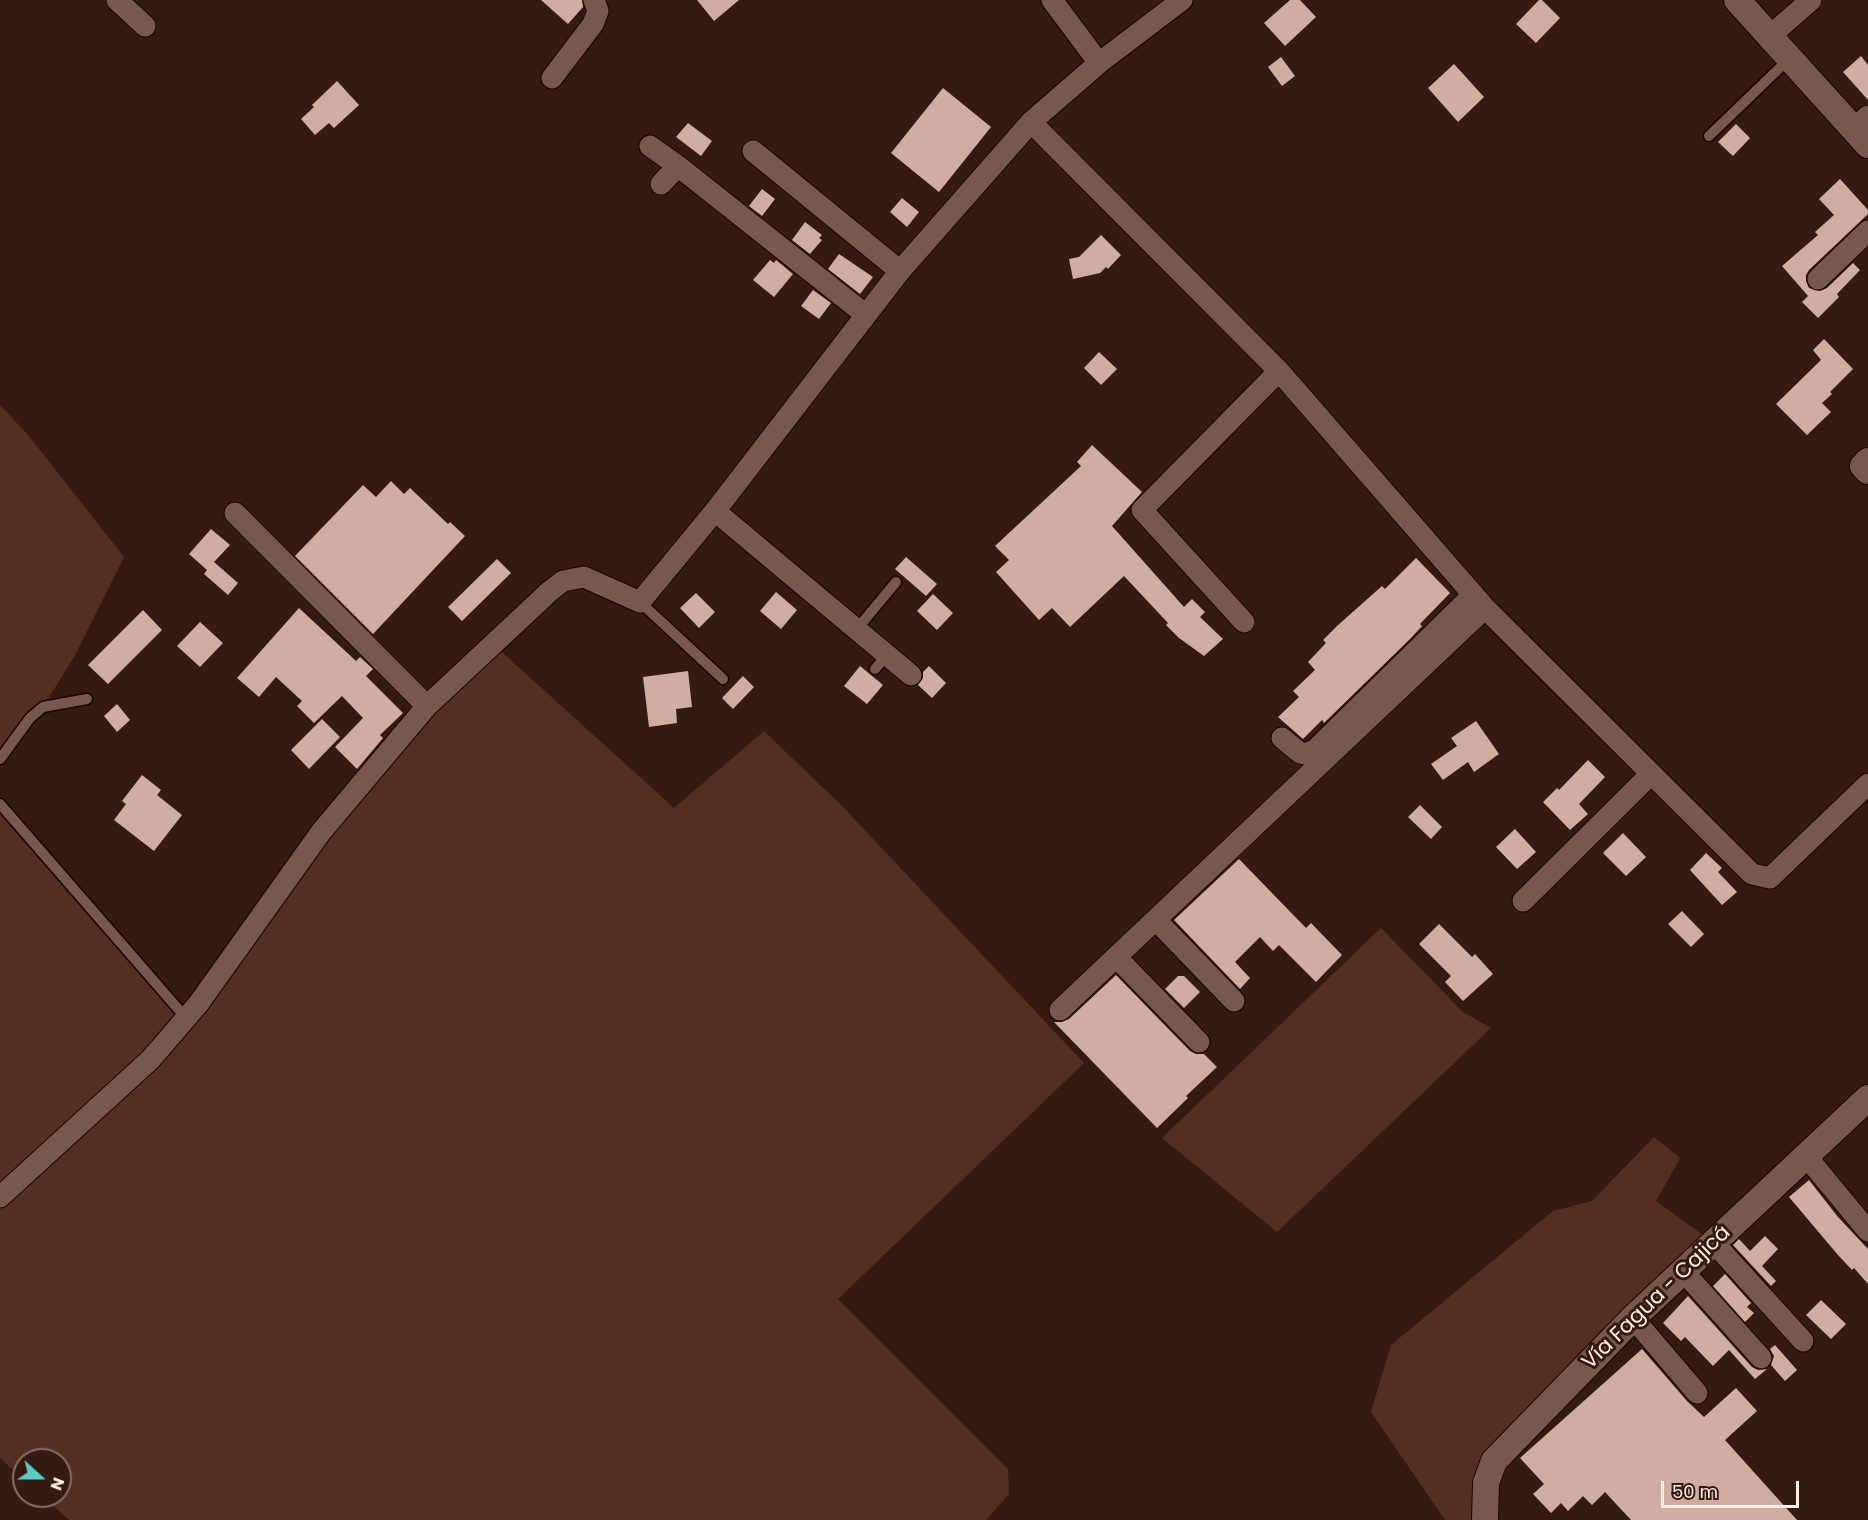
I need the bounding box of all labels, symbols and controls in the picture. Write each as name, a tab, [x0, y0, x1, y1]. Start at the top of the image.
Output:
street label: Vía Fagua - Cajicá	[1578, 1221, 1736, 1375]
north arrow	[12, 1448, 72, 1508]
scale bar	[1664, 1469, 1802, 1507]
text: N	[45, 1474, 70, 1494]
text: 50 m	[1672, 1479, 1718, 1504]

